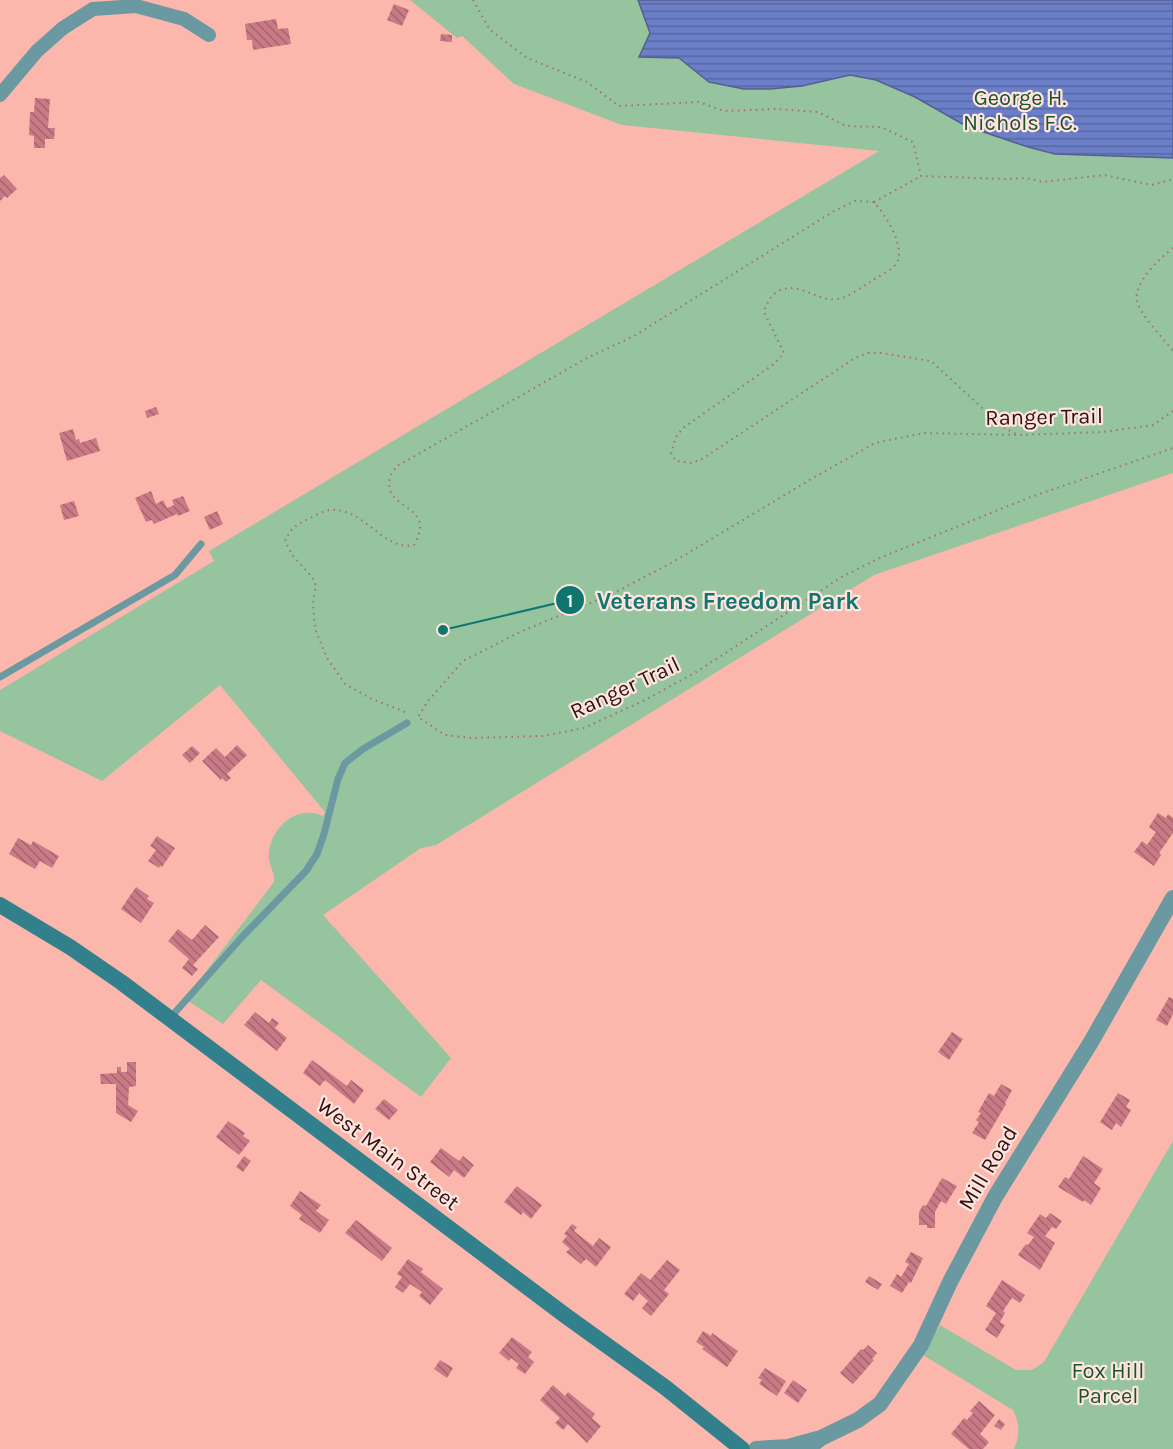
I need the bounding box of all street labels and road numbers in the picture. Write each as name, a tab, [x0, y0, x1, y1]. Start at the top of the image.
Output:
street label: Ranger Trail	[985, 403, 1103, 431]
street label: Ranger Trail	[566, 651, 684, 725]
street label: West Main Street	[312, 1092, 464, 1216]
street label: Mill Road	[953, 1121, 1023, 1215]

